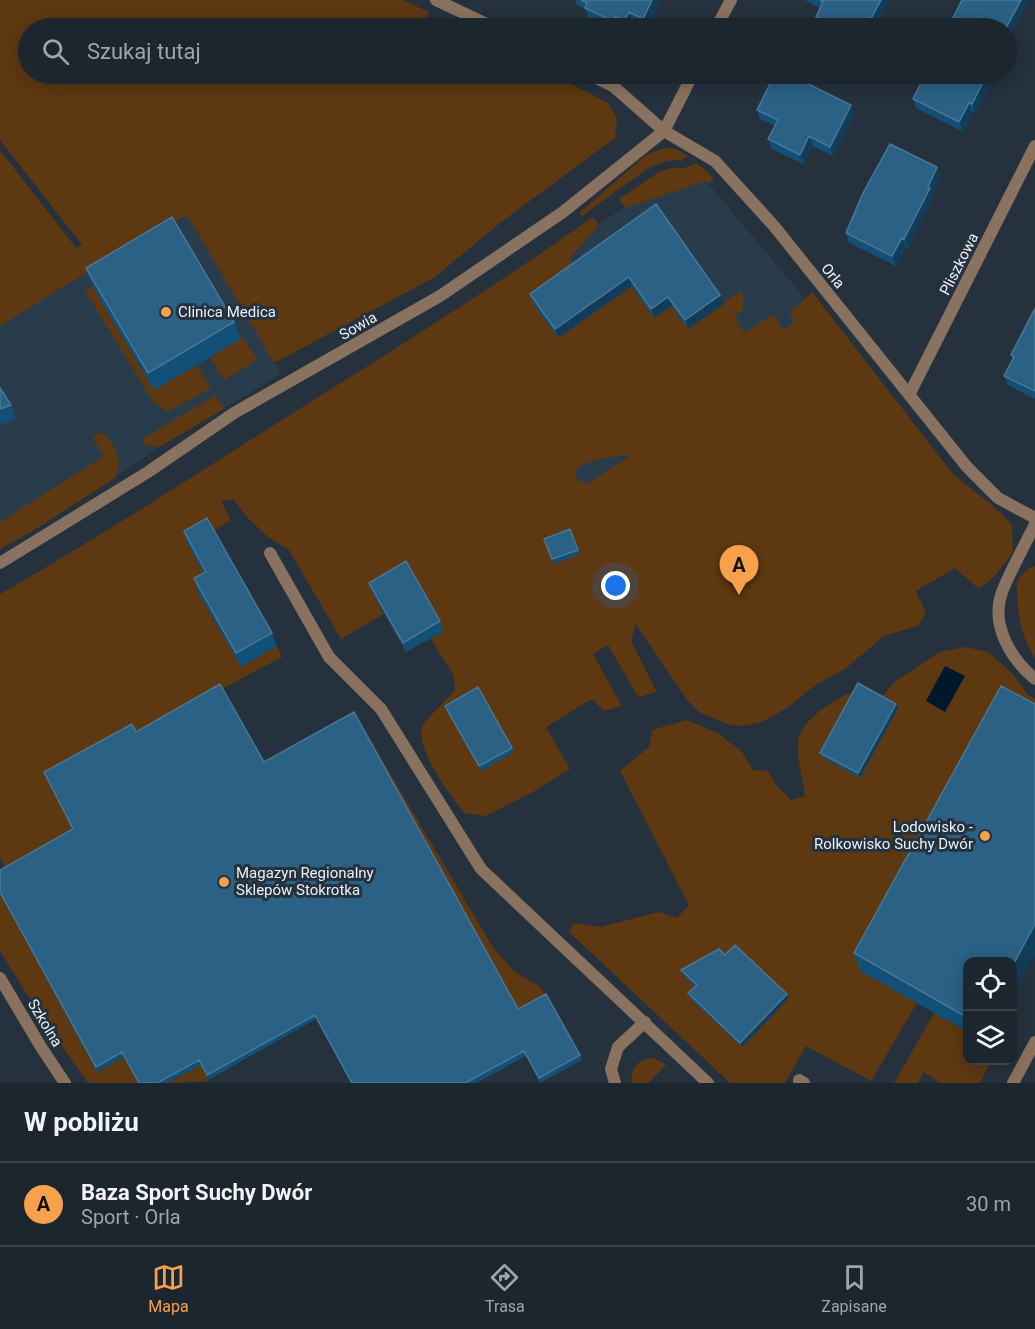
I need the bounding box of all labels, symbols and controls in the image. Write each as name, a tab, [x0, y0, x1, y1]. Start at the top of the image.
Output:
search box	[18, 18, 1017, 84]
icon: search	[39, 35, 72, 68]
text: Szukaj tutaj	[87, 39, 201, 64]
street label: Pliszkowa	[936, 230, 982, 298]
street label: Orla	[817, 260, 849, 292]
place label: Clinica Medica	[178, 303, 276, 321]
marker: Clinica Medica	[159, 305, 173, 319]
street label: Sowia	[336, 308, 380, 344]
pin: A	[720, 546, 758, 595]
your location	[601, 571, 630, 600]
place label: Lodowisko - Rolkowisko Suchy Dwór	[814, 818, 973, 853]
marker: Lodowisko - Rolkowisko Suchy Dwór	[978, 829, 992, 843]
place label: Magazyn Regionalny Sklepów Stokrotka	[236, 864, 374, 899]
marker: Magazyn Regionalny Sklepów Stokrotka	[217, 875, 231, 889]
map controls	[963, 957, 1017, 1065]
button: locate	[963, 957, 1017, 1011]
street label: Szkolna	[24, 996, 66, 1050]
button: layers	[963, 1011, 1017, 1065]
text: W pobliżu	[24, 1107, 139, 1137]
text: Baza Sport Suchy Dwór	[81, 1180, 312, 1205]
text: A	[37, 1192, 50, 1216]
text: 30 m	[966, 1192, 1011, 1216]
text: Sport · Orla	[81, 1205, 181, 1229]
tab: Mapa	[148, 1261, 189, 1316]
tab: Trasa	[485, 1261, 525, 1316]
tab: Zapisane	[821, 1261, 887, 1316]

